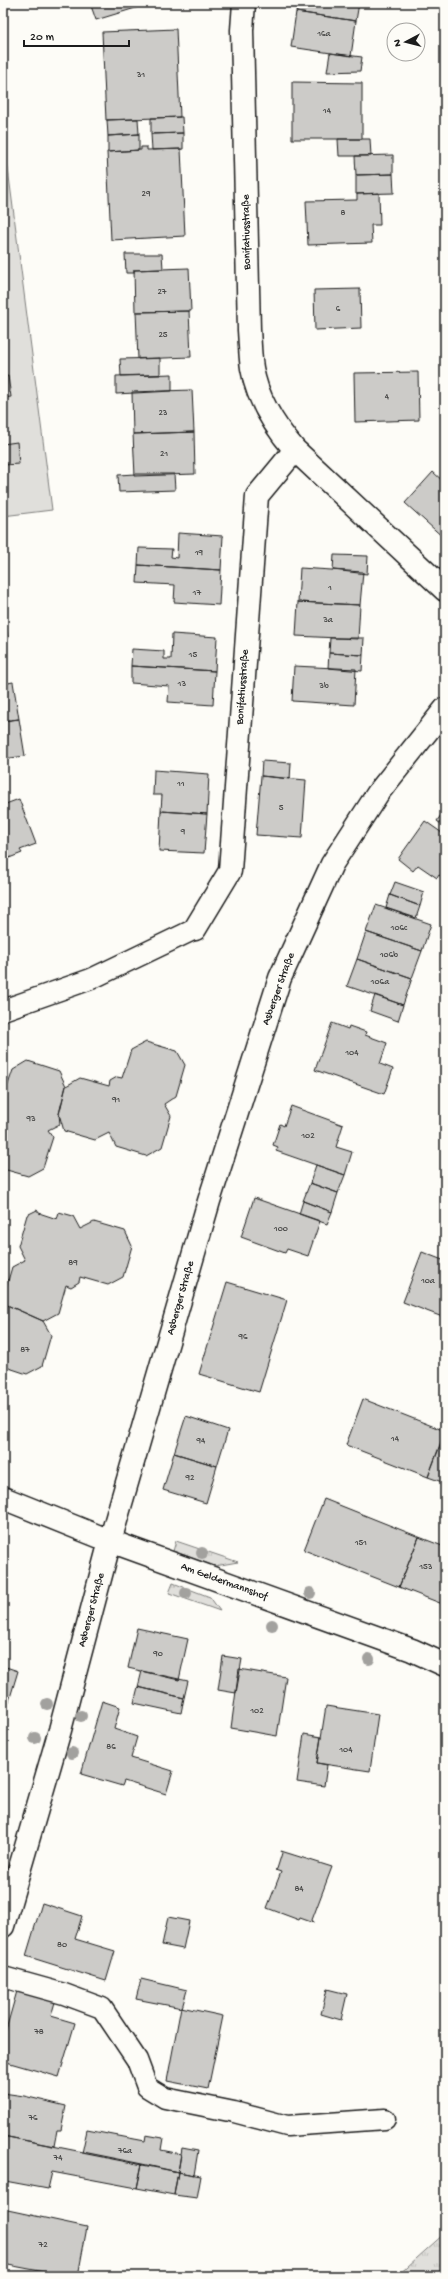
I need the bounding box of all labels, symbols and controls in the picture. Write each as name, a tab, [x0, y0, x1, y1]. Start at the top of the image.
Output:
scale bar	[24, 22, 129, 48]
north arrow	[386, 22, 426, 62]
house number: 16a	[316, 29, 332, 40]
text: 20 m	[30, 31, 55, 45]
text: N	[392, 39, 404, 47]
house number: 31	[136, 70, 146, 81]
house number: 14	[322, 106, 332, 117]
house number: 29	[142, 189, 151, 200]
street label: Bonifatiusstraße	[239, 194, 254, 271]
house number: 8	[341, 208, 346, 219]
house number: 27	[157, 287, 167, 298]
house number: 6	[336, 304, 341, 315]
house number: 25	[158, 330, 168, 341]
house number: 4	[385, 392, 390, 403]
house number: 23	[158, 408, 168, 419]
house number: 21	[160, 449, 168, 460]
house number: 19	[194, 548, 204, 559]
house number: 1	[327, 583, 332, 594]
house number: 17	[192, 588, 201, 599]
house number: 3a	[322, 615, 334, 626]
street label: Bonifatiusstraße	[233, 649, 252, 726]
house number: 15	[188, 650, 197, 661]
house number: 13	[177, 679, 186, 690]
house number: 3b	[318, 681, 329, 692]
house number: 11	[176, 779, 185, 790]
house number: 5	[279, 803, 284, 814]
house number: 9	[180, 827, 186, 838]
house number: 106c	[390, 923, 408, 934]
house number: 106b	[379, 950, 398, 961]
street label: Asberger Straße	[260, 951, 298, 1027]
house number: 106a	[370, 977, 390, 988]
house number: 104	[344, 1048, 359, 1059]
house number: 91	[111, 1095, 120, 1106]
house number: 93	[25, 1114, 36, 1125]
house number: 102	[300, 1131, 315, 1142]
house number: 100	[273, 1224, 288, 1235]
house number: 89	[68, 1258, 78, 1269]
street label: Asberger Straße	[165, 1259, 197, 1336]
house number: 10a	[420, 1276, 436, 1287]
house number: 96	[237, 1332, 248, 1343]
house number: 87	[20, 1345, 30, 1356]
house number: 14	[390, 1434, 400, 1445]
house number: 94	[196, 1436, 206, 1447]
house number: 92	[185, 1473, 195, 1484]
house number: 151	[354, 1538, 367, 1549]
street label: Am Geldermannshof	[179, 1560, 271, 1604]
house number: 153	[418, 1562, 433, 1573]
street label: Asberger Straße	[76, 1571, 108, 1648]
house number: 90	[152, 1649, 163, 1660]
house number: 102	[249, 1706, 264, 1717]
house number: 86	[106, 1742, 116, 1753]
house number: 104	[338, 1745, 353, 1756]
house number: 84	[294, 1884, 304, 1895]
house number: 80	[57, 1940, 67, 1951]
house number: 78	[33, 2027, 44, 2038]
house number: 76	[27, 2113, 38, 2124]
house number: 76a	[117, 2146, 133, 2157]
house number: 74	[53, 2153, 63, 2164]
house number: 72	[37, 2240, 48, 2251]

